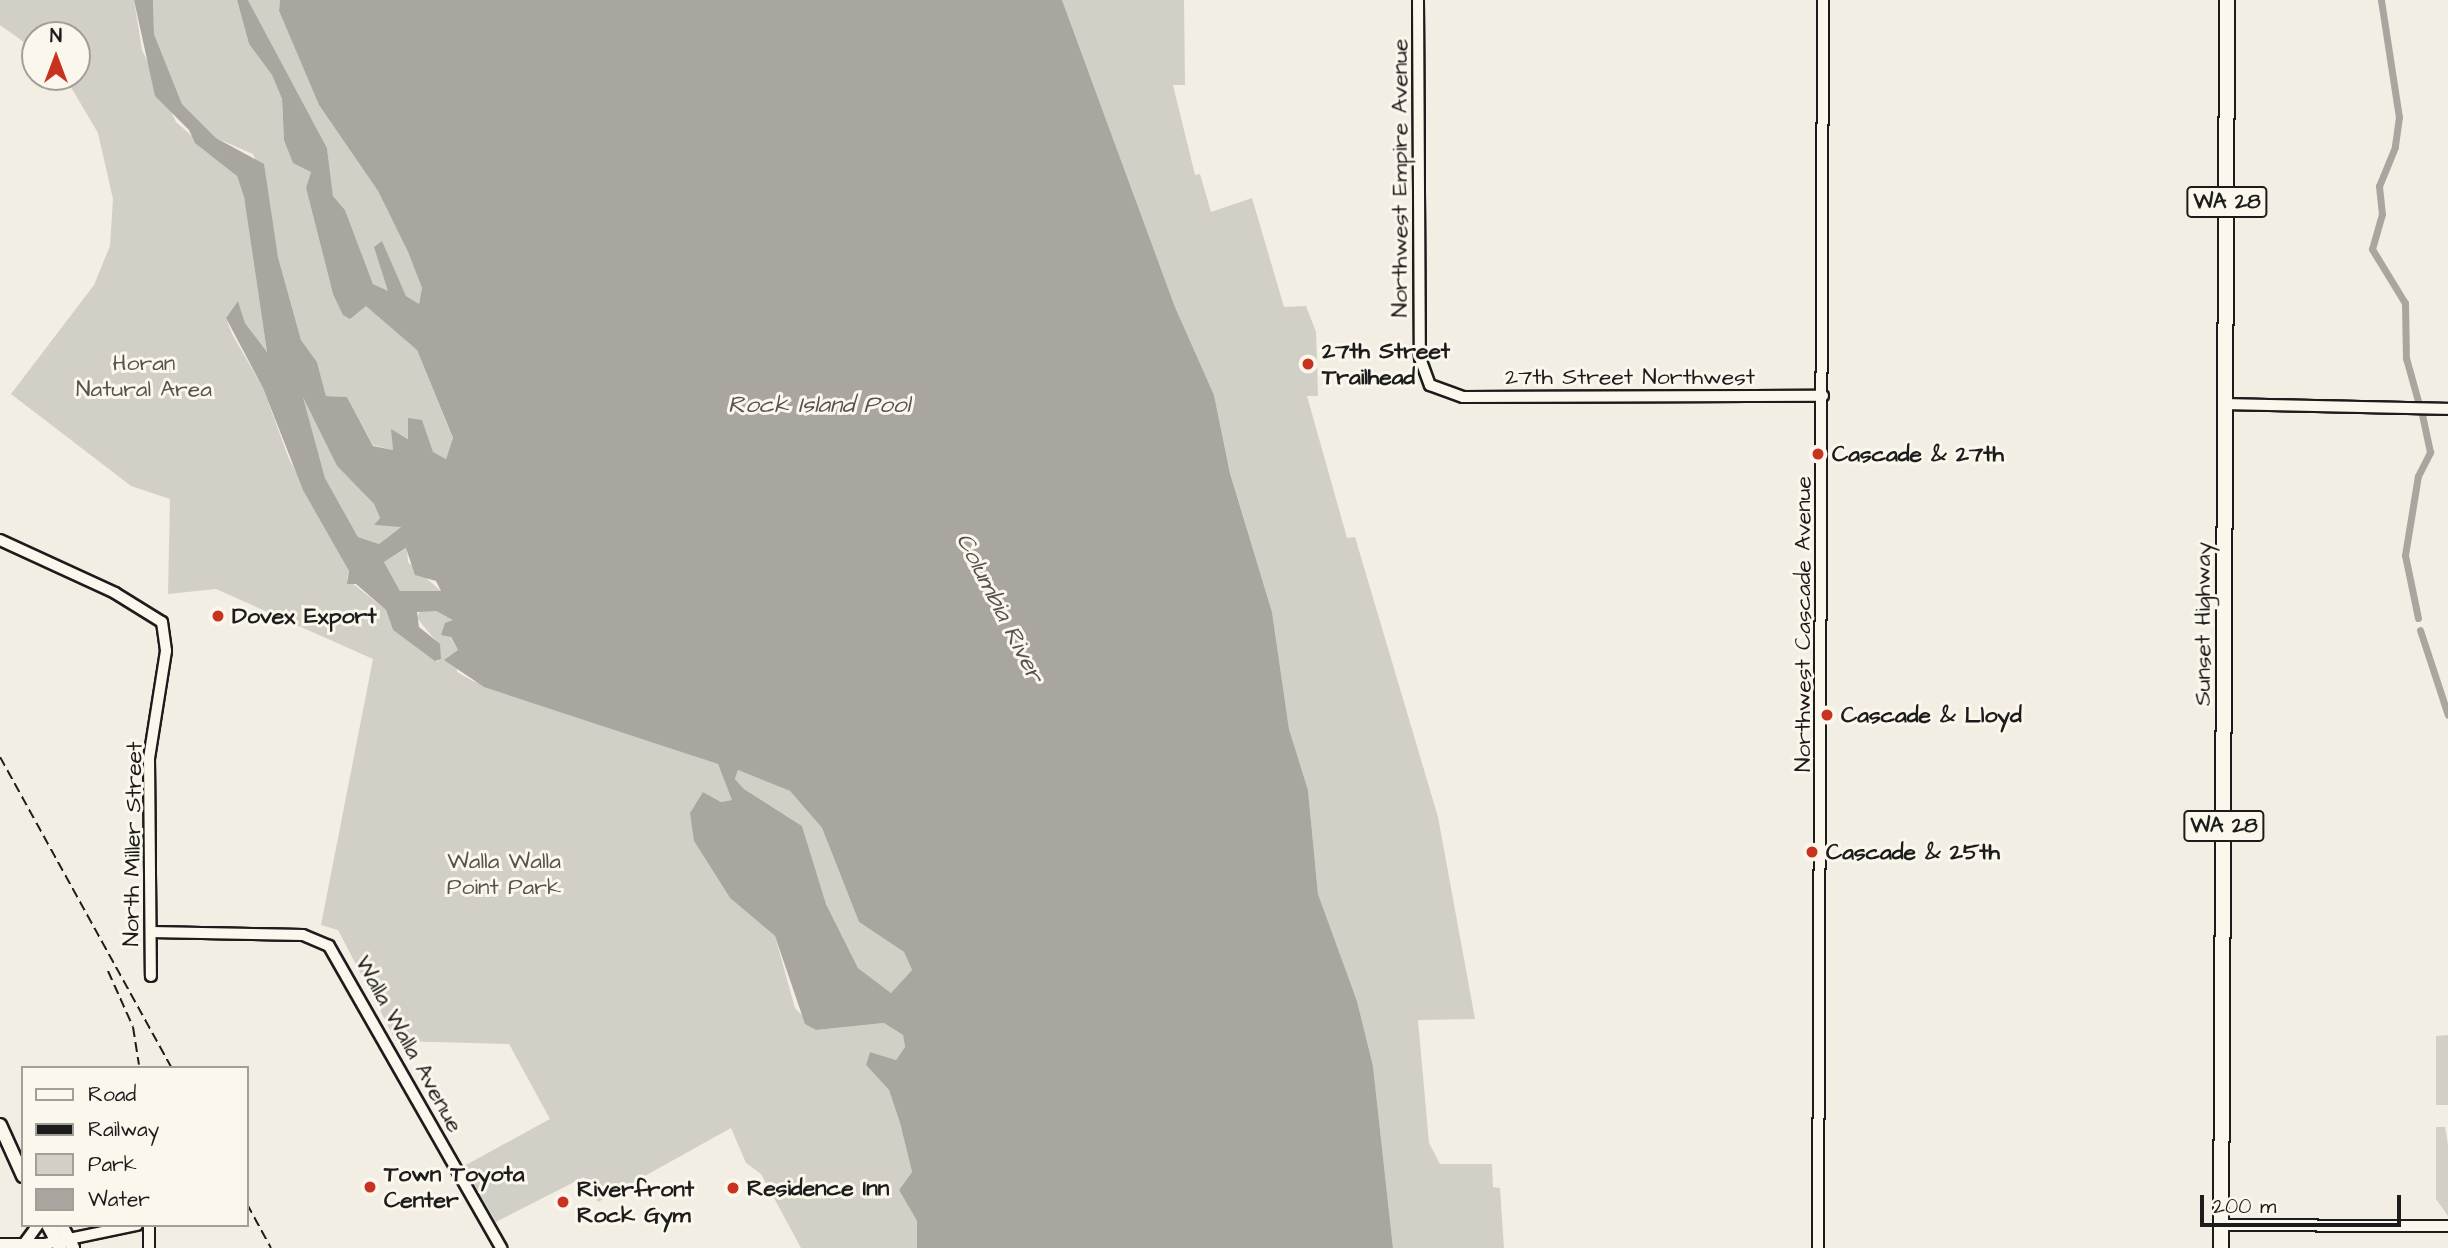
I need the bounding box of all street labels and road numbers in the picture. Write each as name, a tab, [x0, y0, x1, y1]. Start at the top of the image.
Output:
street label: Northwest Empire Avenue	[1386, 39, 1414, 317]
road number: WA 28	[2185, 184, 2269, 220]
street label: 27th Street Northwest	[1505, 363, 1755, 391]
street label: Northwest Cascade Avenue	[1789, 476, 1817, 772]
street label: Sunset Highway	[2189, 542, 2217, 706]
street label: North Miller Street	[117, 741, 149, 947]
road number: WA 28	[2182, 808, 2266, 844]
street label: Walla Walla Avenue	[349, 951, 469, 1137]

